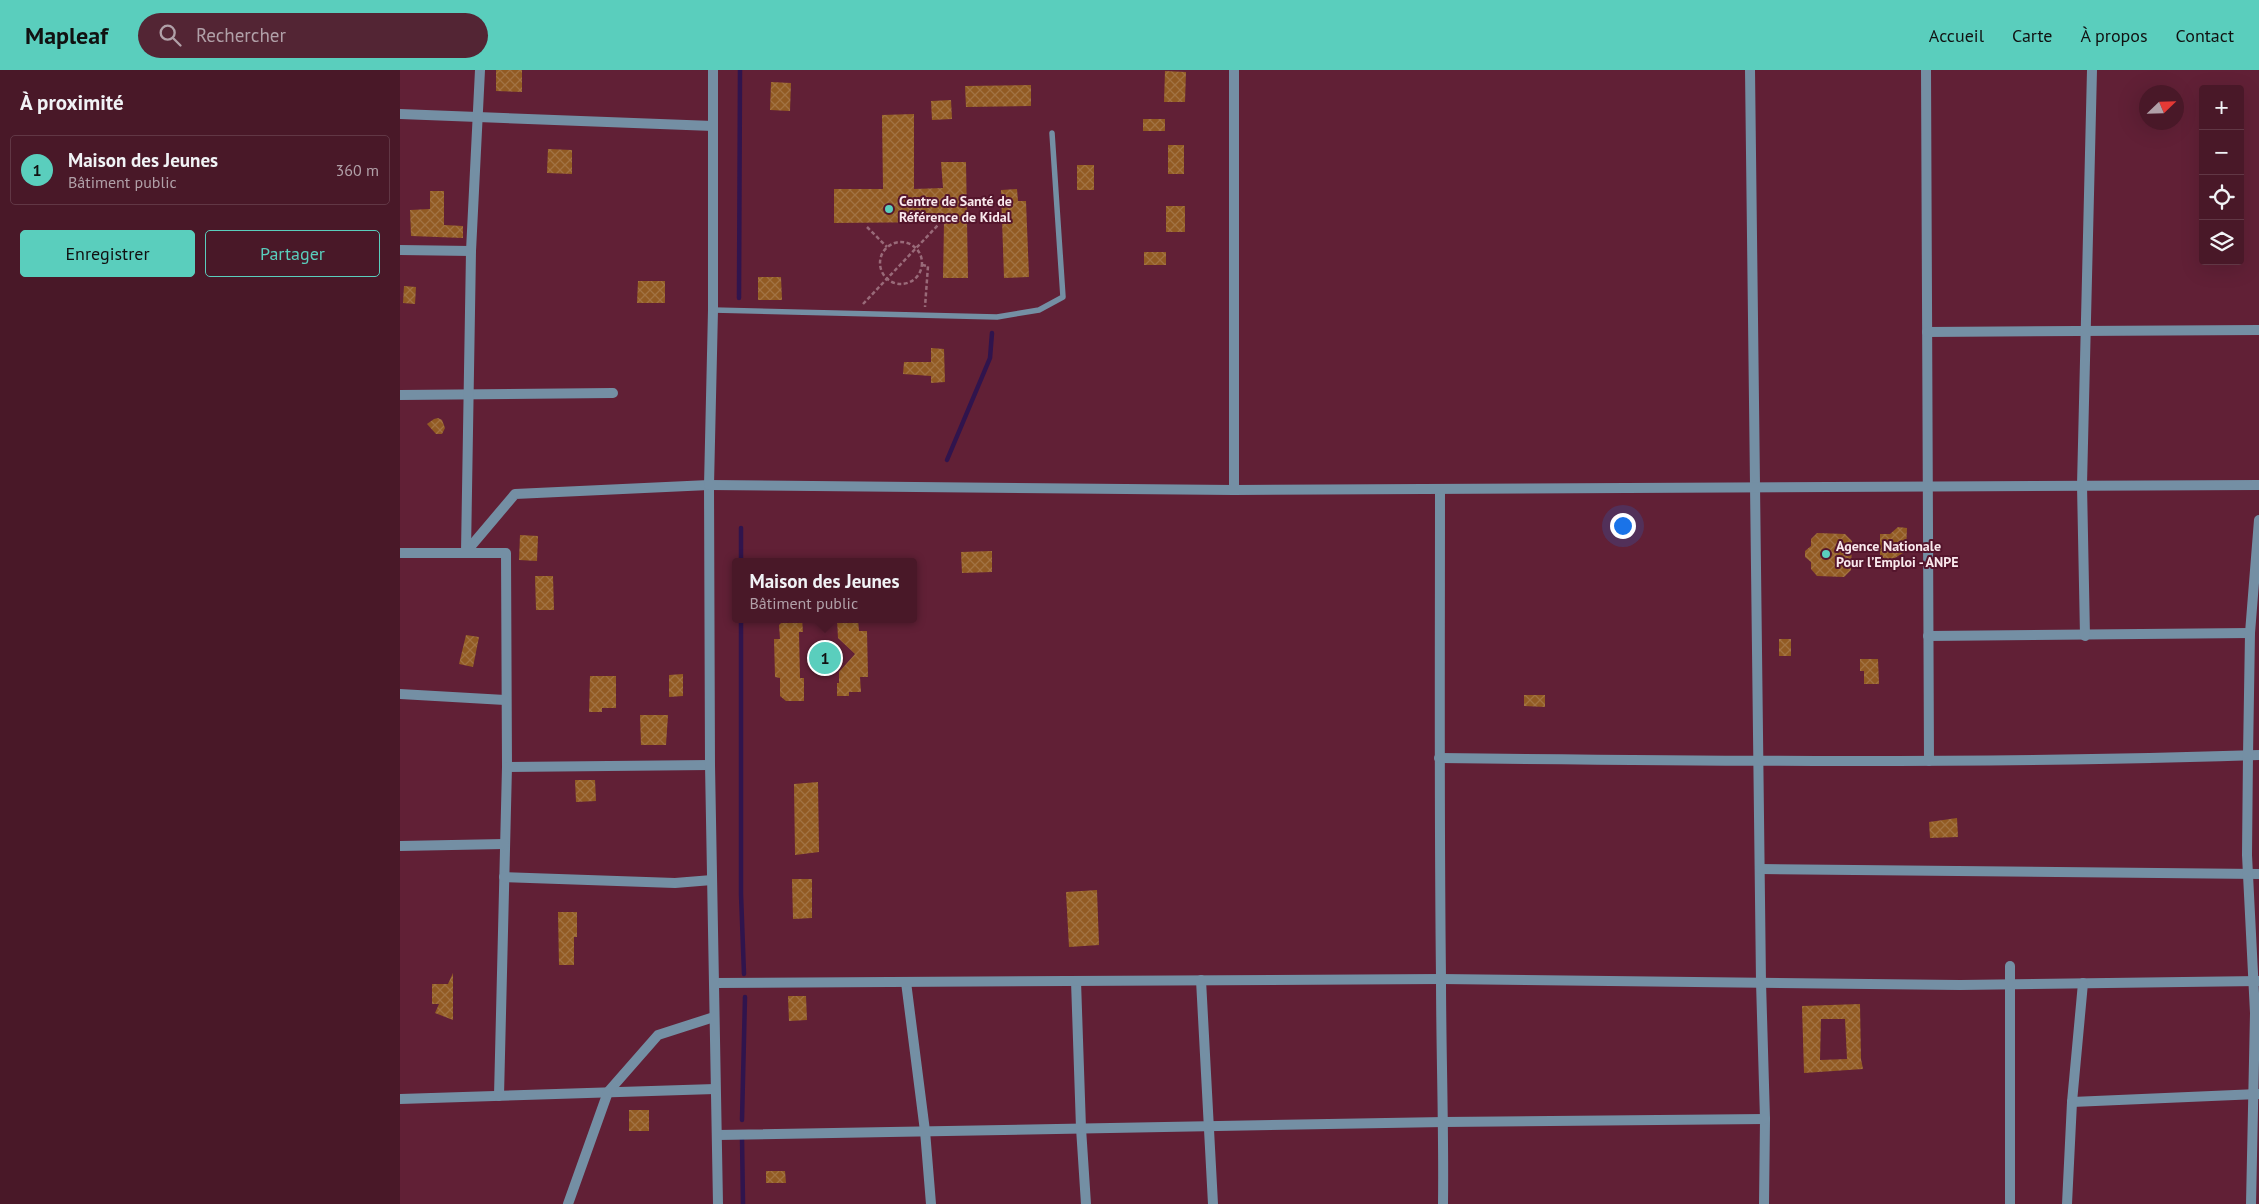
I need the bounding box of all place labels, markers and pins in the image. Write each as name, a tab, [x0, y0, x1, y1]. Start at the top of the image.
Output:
place label: Centre de Santé de Référence de Kidal	[899, 192, 1012, 226]
marker: Centre de Santé de Référence de Kidal	[883, 203, 895, 215]
place label: Agence Nationale Pour l’Emploi - ANPE	[1836, 537, 1959, 571]
marker: Agence Nationale Pour l’Emploi - ANPE	[1820, 548, 1832, 560]
pin: 1	[809, 639, 841, 677]

